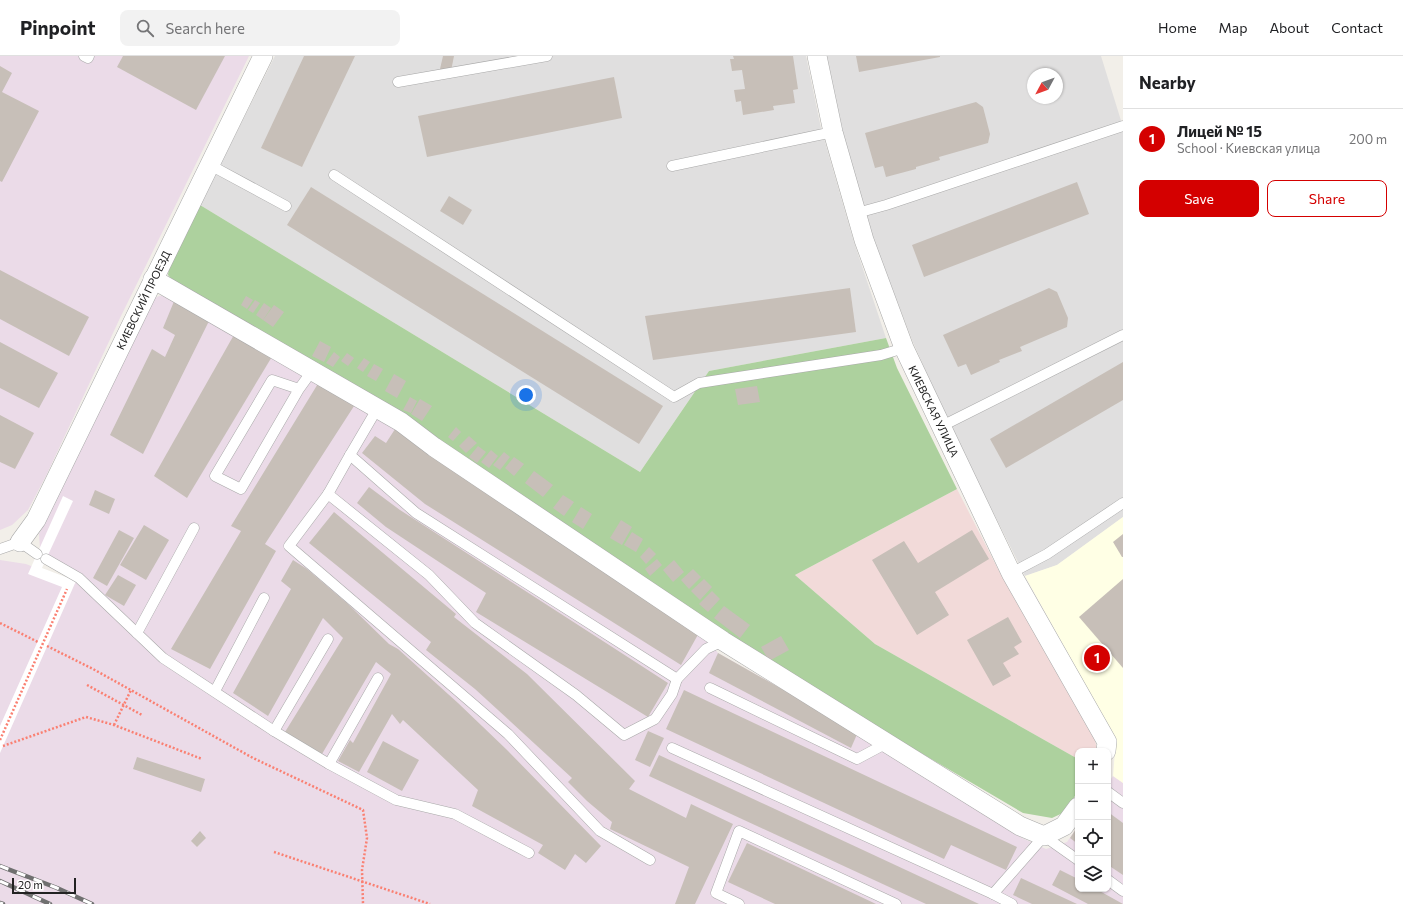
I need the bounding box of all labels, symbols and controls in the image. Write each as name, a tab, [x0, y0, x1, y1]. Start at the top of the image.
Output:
search box	[120, 10, 400, 46]
text: Pinpoint	[20, 16, 96, 39]
icon: search	[134, 17, 156, 39]
text: Search here	[166, 19, 245, 37]
text: Home	[1158, 19, 1197, 36]
text: Map	[1219, 19, 1247, 36]
text: About	[1269, 19, 1309, 36]
text: Contact	[1331, 19, 1383, 36]
north arrow	[1027, 68, 1063, 104]
text: Nearby	[1139, 72, 1196, 93]
text: Лицей № 15	[1177, 122, 1262, 140]
text: 1	[1149, 131, 1155, 147]
text: 200 m	[1349, 131, 1387, 147]
text: School · Киевская улица	[1177, 140, 1320, 156]
button: Save	[1139, 180, 1259, 217]
button: Share	[1267, 180, 1387, 217]
street label: КИЕВСКИЙ ПРОЕЗД	[112, 248, 173, 352]
street label: КИЕВСКАЯ УЛИЦА	[906, 363, 962, 459]
your location	[516, 385, 536, 405]
pin: 1	[1084, 643, 1110, 673]
map controls	[1075, 748, 1111, 892]
button: +	[1075, 748, 1111, 784]
button: −	[1075, 784, 1111, 820]
button: locate	[1075, 820, 1111, 856]
button: layers	[1075, 856, 1111, 892]
scale bar	[12, 876, 76, 895]
text: 20 m	[18, 878, 43, 891]

